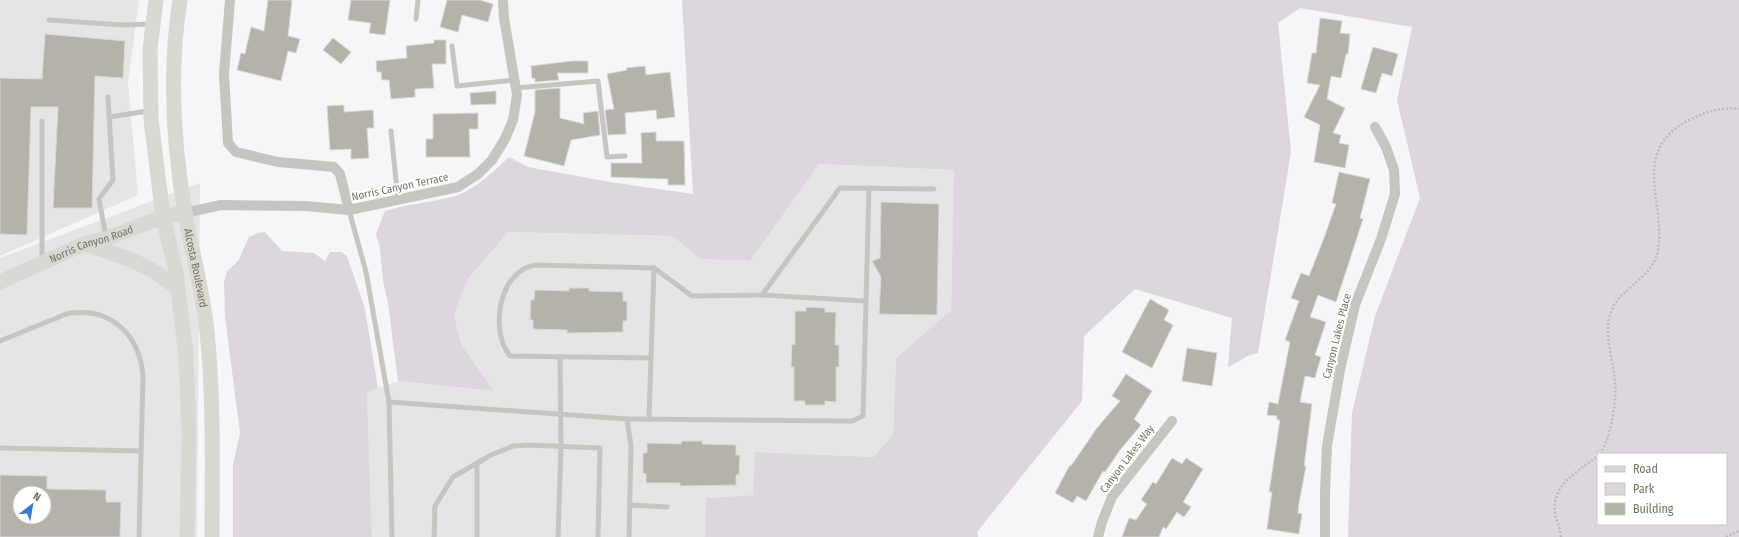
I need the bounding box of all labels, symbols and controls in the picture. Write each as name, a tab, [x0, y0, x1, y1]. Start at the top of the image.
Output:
street label: Norris Canyon Terrace	[351, 170, 449, 204]
street label: Norris Canyon Road	[47, 222, 135, 265]
street label: Alcosta Boulevard	[182, 227, 210, 308]
street label: Canyon Lakes Place	[1320, 292, 1354, 380]
street label: Canyon Lakes Way	[1097, 422, 1157, 495]
legend	[1597, 453, 1727, 525]
text: Road	[1633, 462, 1658, 476]
text: Park	[1633, 482, 1655, 496]
north arrow	[12, 485, 52, 525]
text: N	[31, 490, 43, 504]
text: Building	[1633, 502, 1674, 516]

